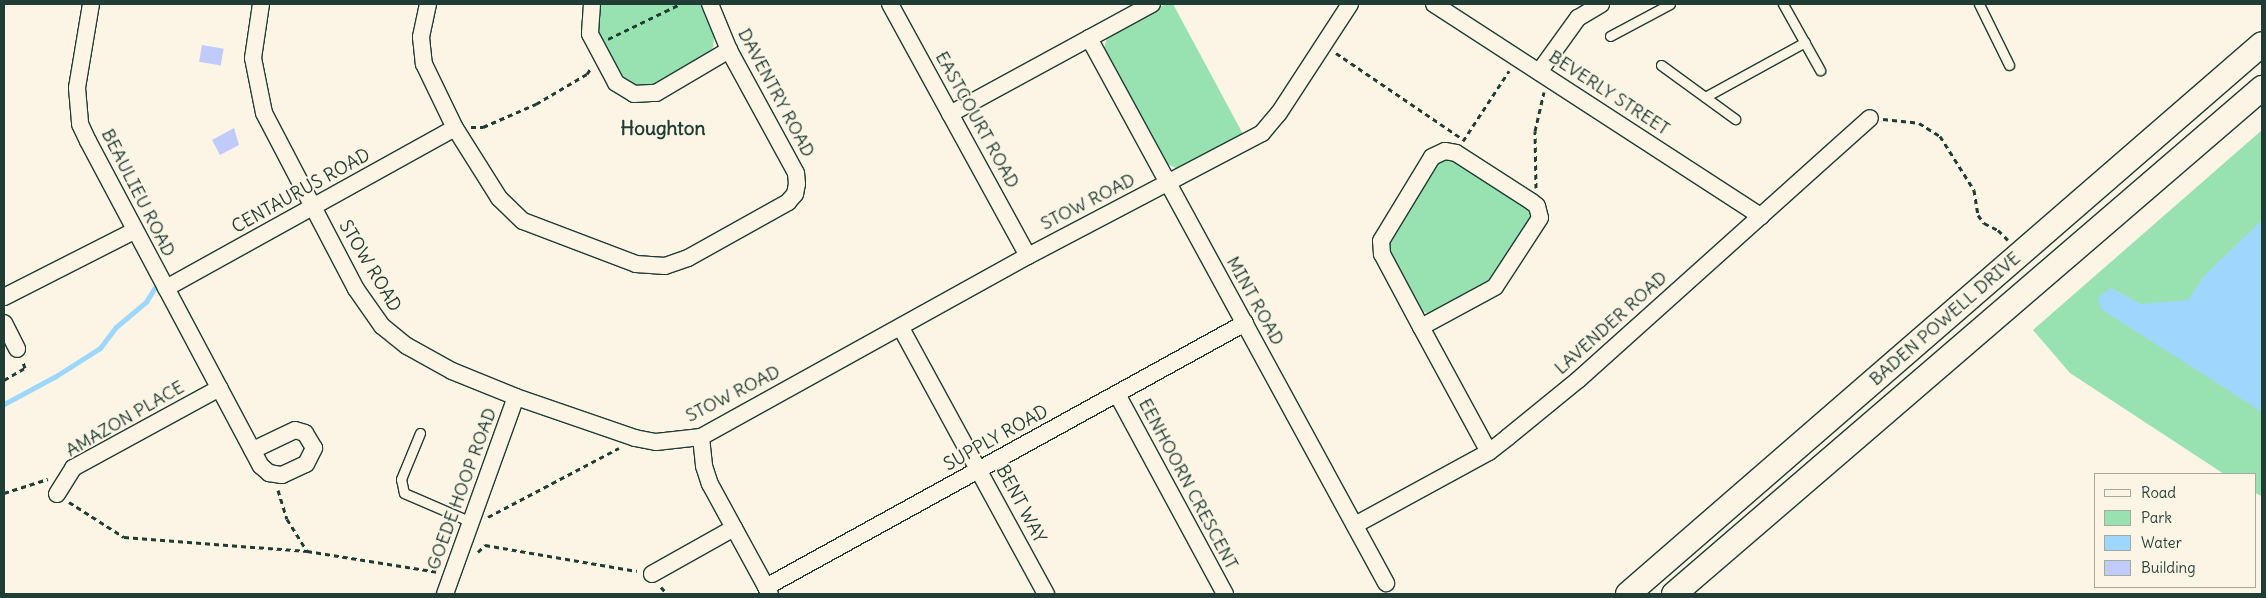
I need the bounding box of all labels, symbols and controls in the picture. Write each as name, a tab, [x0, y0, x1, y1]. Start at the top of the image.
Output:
street label: DAVENTRY ROAD	[733, 25, 819, 161]
street label: BEVERLY STREET	[1545, 46, 1673, 140]
street label: EASTCOURT ROAD	[930, 48, 1024, 192]
district label: Houghton	[621, 118, 705, 140]
street label: BEAULIEU ROAD	[96, 125, 180, 261]
street label: CENTAURUS ROAD	[228, 144, 374, 238]
street label: STOW ROAD	[1037, 169, 1139, 235]
street label: STOW ROAD	[334, 216, 406, 316]
street label: BADEN POWELL DRIVE	[1865, 248, 2025, 390]
street label: MINT ROAD	[1222, 253, 1288, 349]
street label: LAVENDER ROAD	[1550, 267, 1672, 379]
street label: STOW ROAD	[682, 361, 784, 427]
street label: AMAZON PLACE	[62, 376, 188, 462]
street label: EENHOORN CRESCENT	[1134, 395, 1242, 573]
street label: SUPPLY ROAD	[940, 400, 1052, 476]
street label: GOEDE HOOP ROAD	[423, 405, 501, 573]
street label: BENT WAY	[991, 461, 1051, 547]
legend	[2094, 473, 2256, 588]
text: Road	[2141, 483, 2176, 502]
text: Park	[2141, 508, 2172, 527]
text: Water	[2141, 533, 2182, 552]
text: Building	[2141, 558, 2196, 577]

